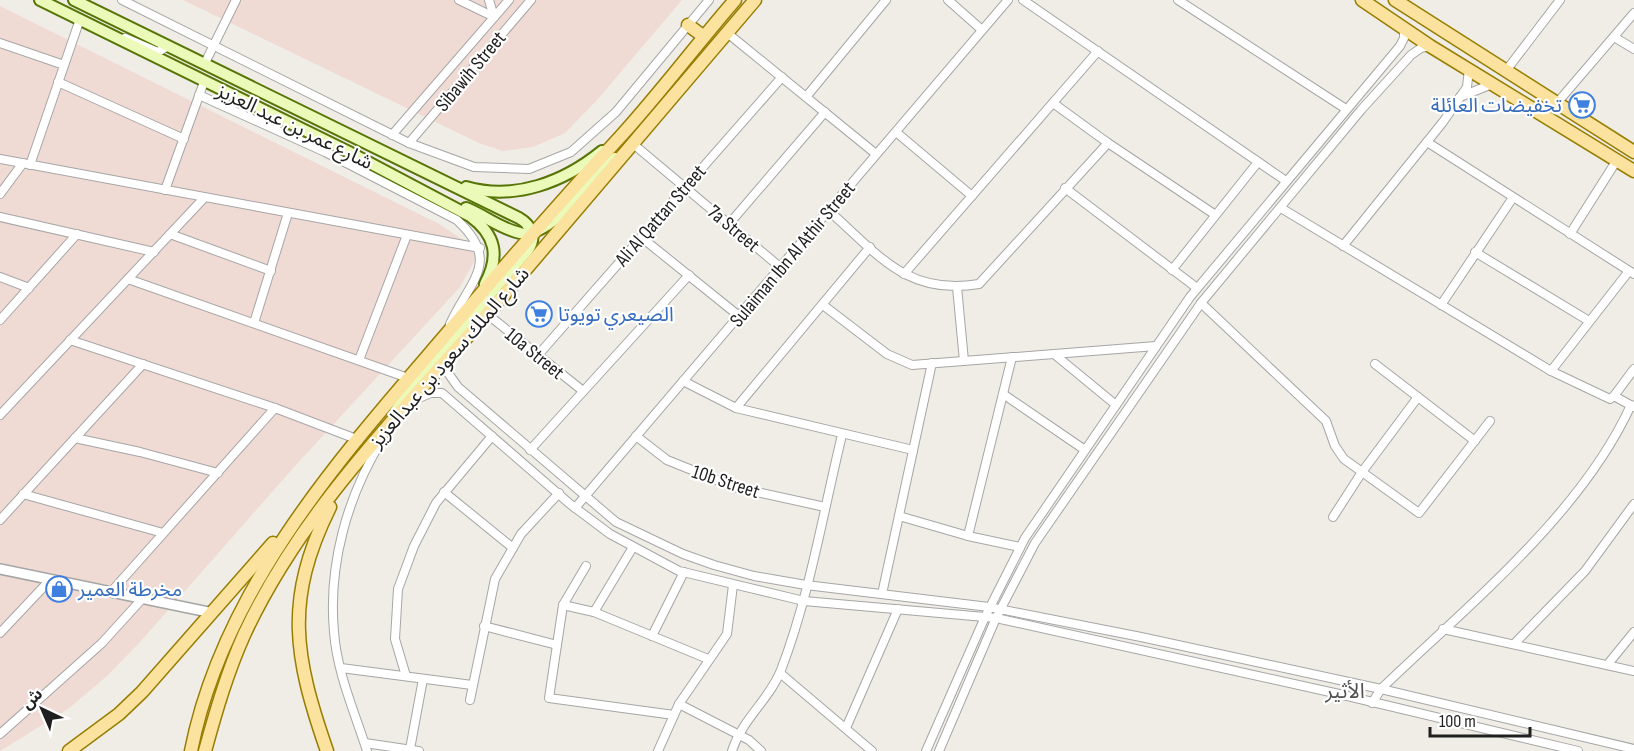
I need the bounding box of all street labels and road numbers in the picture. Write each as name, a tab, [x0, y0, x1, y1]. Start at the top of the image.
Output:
street label: Sibawih Street	[430, 27, 511, 117]
street label: شارع عمر بن عبد العزيز	[211, 78, 376, 177]
street label: Ali Al Qattan Street	[609, 160, 711, 272]
street label: Sulaiman Ibn Al Athir Street	[725, 177, 861, 332]
street label: 7a Street	[702, 200, 764, 257]
street label: شارع الملك سعود بن عبدالعزيز	[364, 262, 536, 455]
street label: 10a Street	[500, 323, 569, 385]
street label: 10b Street	[689, 460, 763, 504]

